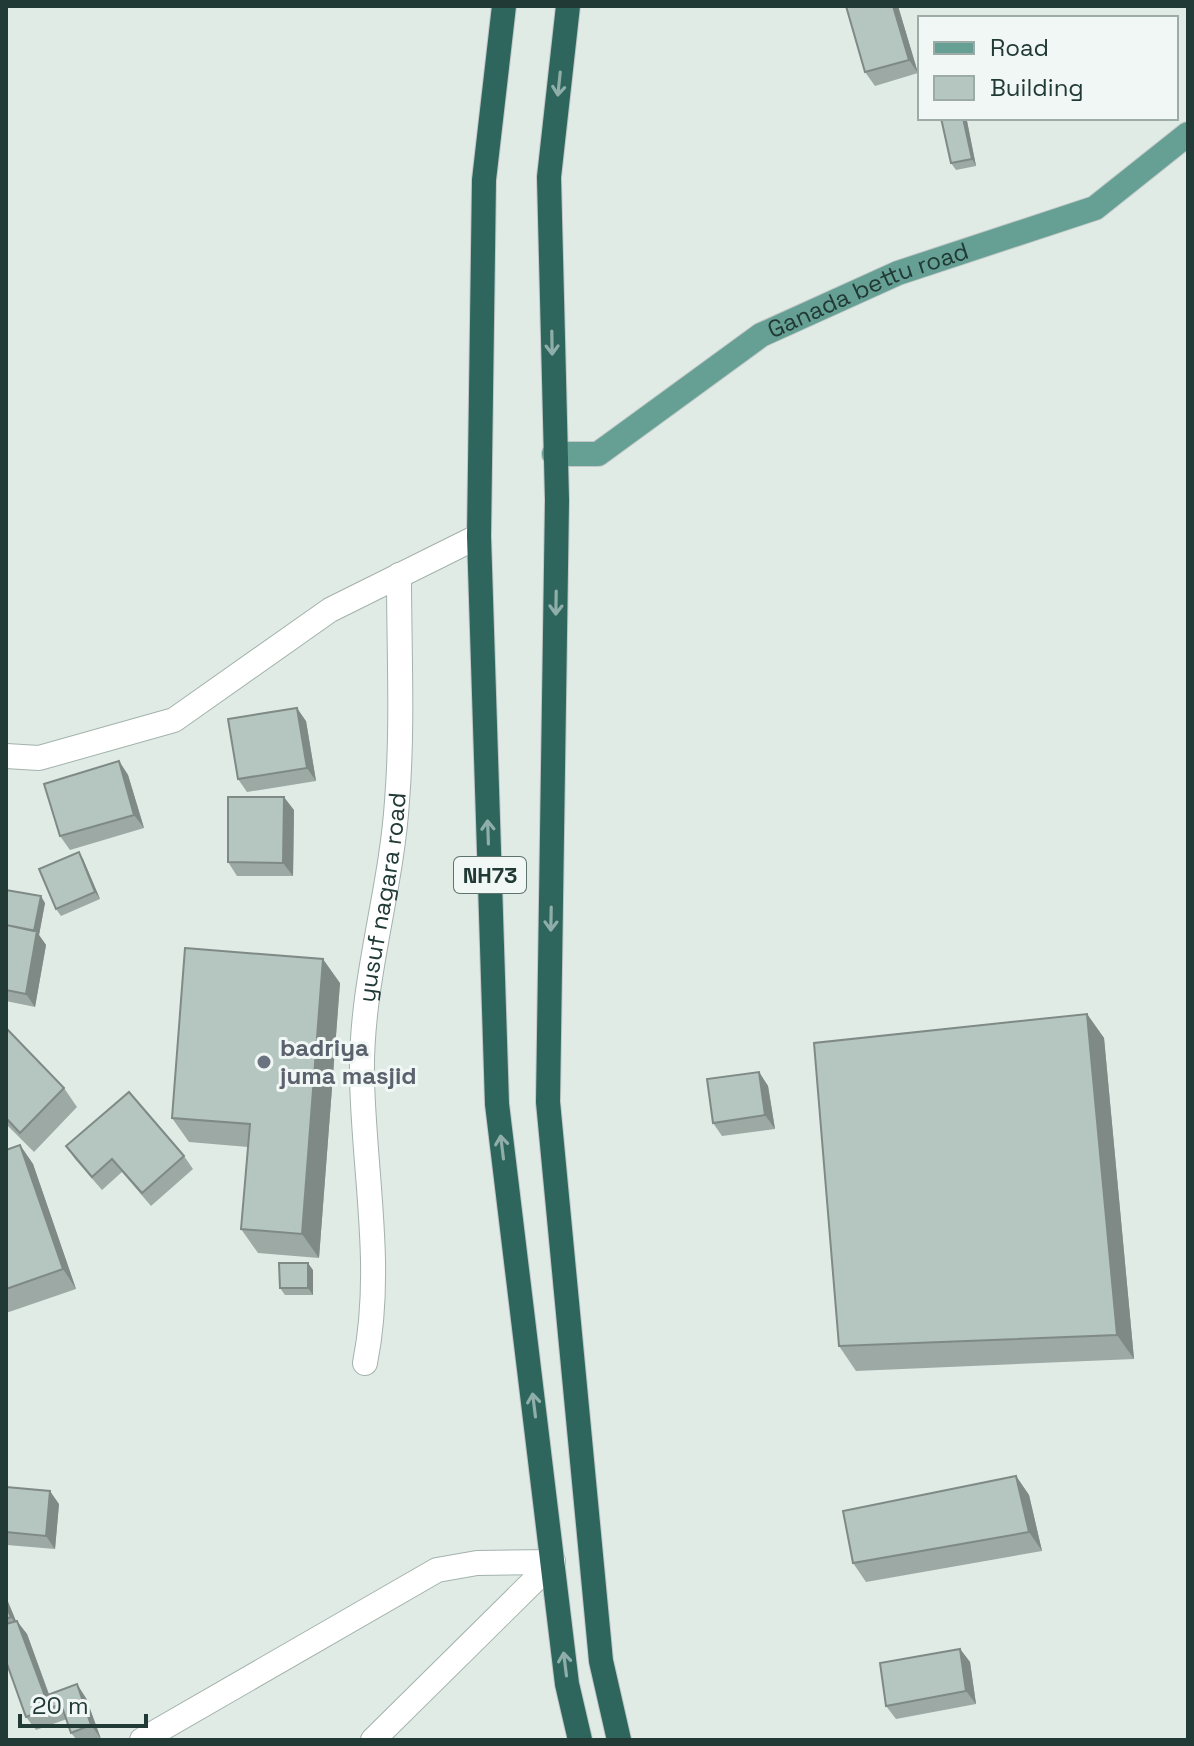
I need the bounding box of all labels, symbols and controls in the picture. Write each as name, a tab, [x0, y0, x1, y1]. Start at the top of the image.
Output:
legend	[918, 16, 1178, 120]
text: Road	[990, 32, 1049, 63]
one-way arrow	[552, 70, 567, 96]
text: Building	[990, 72, 1084, 103]
street label: Ganada bettu road	[762, 235, 972, 345]
one-way arrow	[545, 329, 560, 356]
one-way arrow	[548, 589, 563, 616]
street label: yusuf nagara road	[351, 791, 413, 1004]
one-way arrow	[481, 819, 496, 846]
road number: NH73	[454, 857, 526, 893]
one-way arrow	[543, 905, 558, 932]
place label: badriya juma masjid	[279, 1032, 417, 1091]
marker: badriya juma masjid	[255, 1053, 273, 1071]
one-way arrow	[494, 1135, 509, 1160]
one-way arrow	[526, 1392, 541, 1419]
one-way arrow	[557, 1651, 572, 1677]
scale bar	[20, 1678, 146, 1728]
text: 20 m	[32, 1690, 89, 1721]

